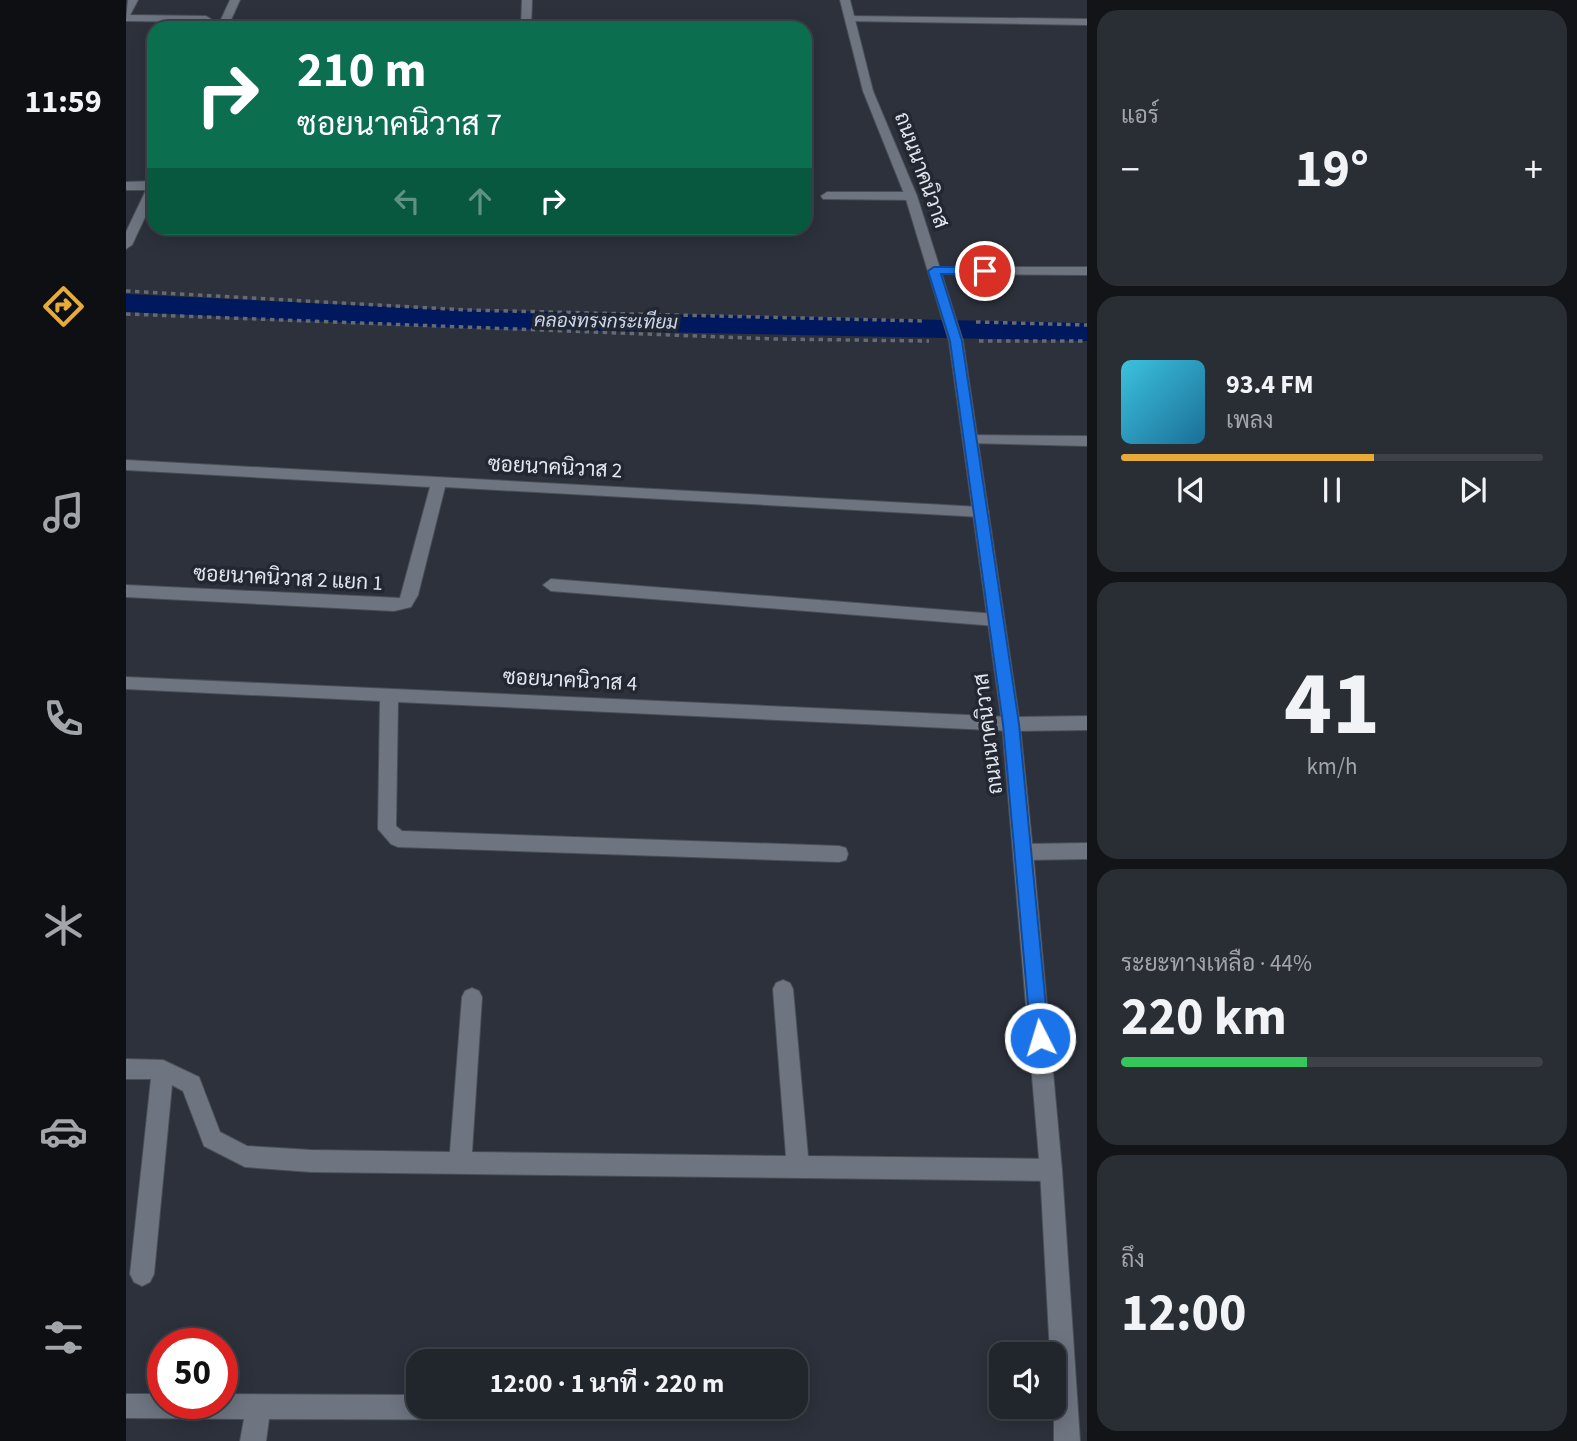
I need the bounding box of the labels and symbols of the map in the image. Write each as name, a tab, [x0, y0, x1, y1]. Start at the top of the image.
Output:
street label: ถนนนาคนิวาส	[887, 108, 957, 232]
pin	[955, 241, 1015, 301]
water label: คลองทรงกระเทียม	[534, 307, 678, 337]
street label: ซอยนาคนิวาส 2	[487, 448, 623, 486]
street label: ซอยนาคนิวาส 2 แยก 1	[192, 558, 384, 598]
street label: ซอยนาคนิวาส 4	[502, 661, 638, 699]
street label: ถนนนาคนิวาส	[966, 672, 1010, 796]
position arrow	[1003, 1001, 1077, 1075]
speed limit sign: 50	[147, 1328, 238, 1419]

